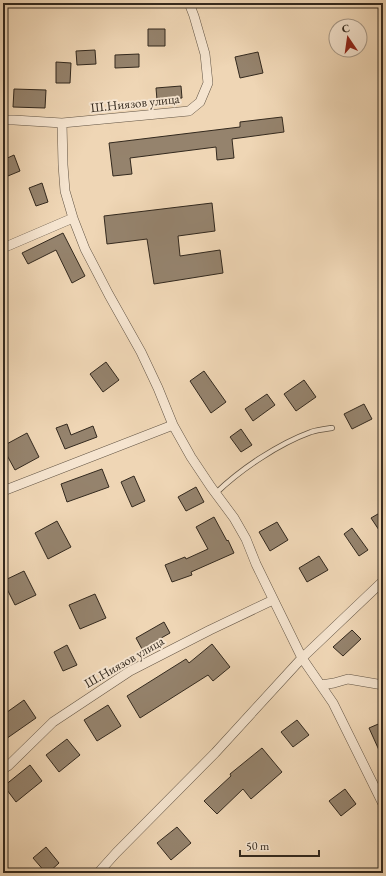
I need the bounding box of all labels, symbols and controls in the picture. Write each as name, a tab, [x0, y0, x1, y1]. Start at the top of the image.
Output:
north arrow	[328, 18, 368, 58]
text: С	[340, 21, 351, 36]
street label: Ш.Ниязов улица	[90, 90, 181, 116]
street label: Ш.Ниязов улица	[81, 632, 168, 692]
scale bar	[240, 832, 319, 858]
text: 50 m	[246, 838, 270, 854]

